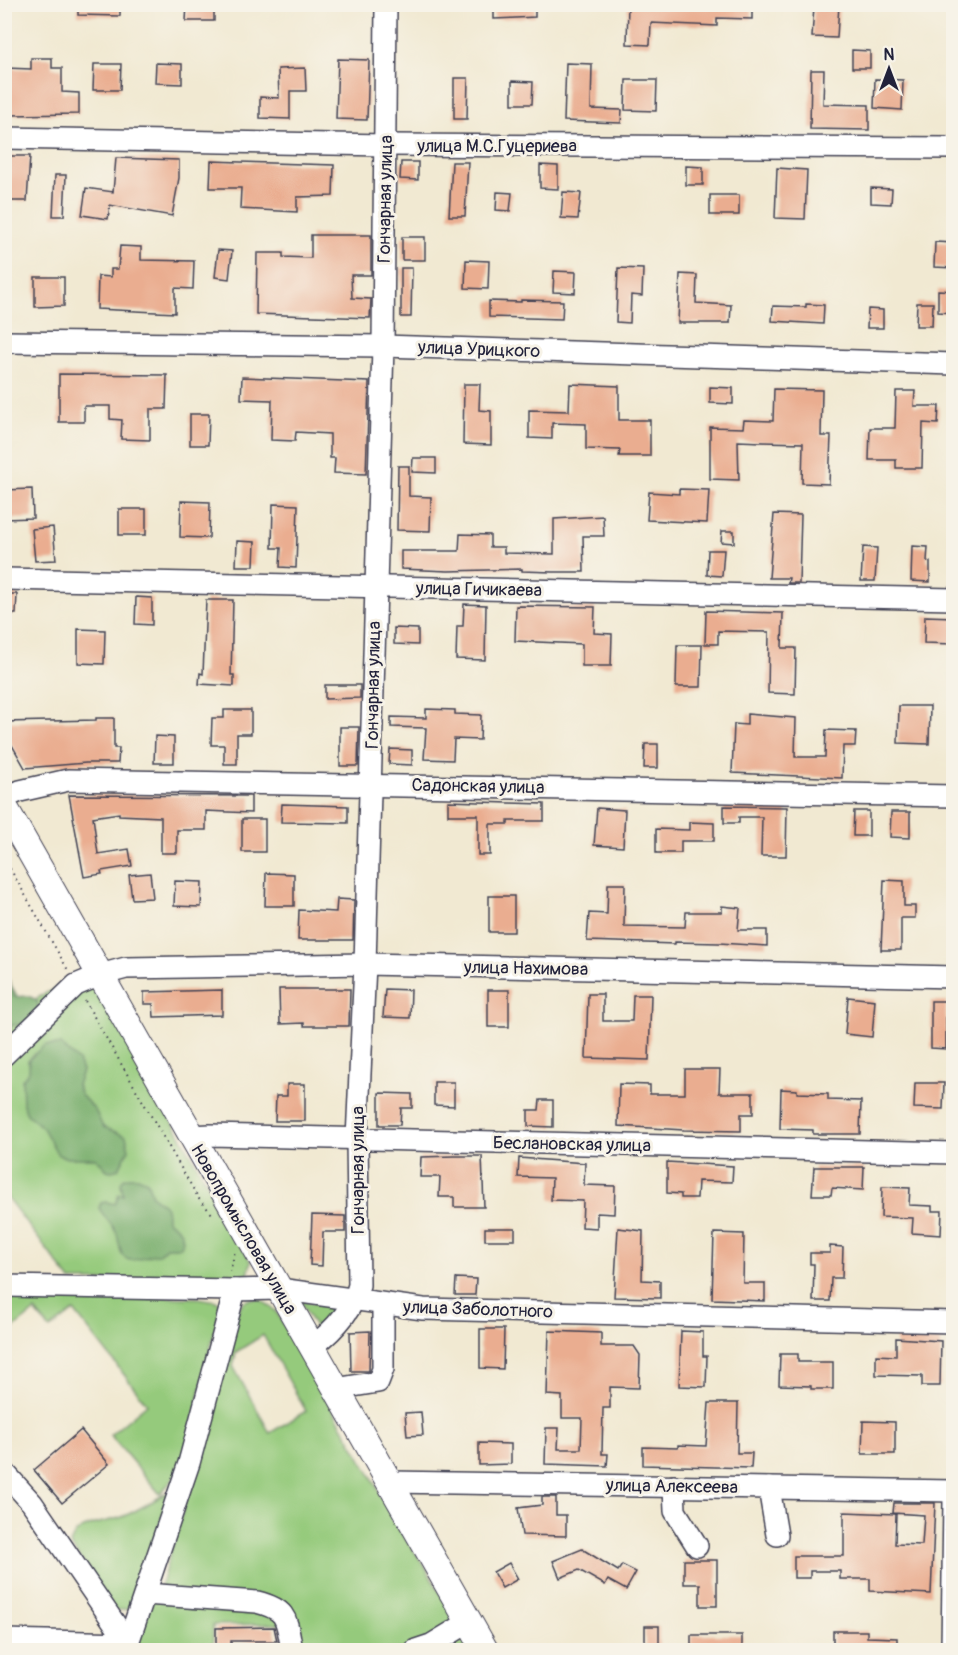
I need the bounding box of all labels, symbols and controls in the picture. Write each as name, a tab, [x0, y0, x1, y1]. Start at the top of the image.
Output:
north arrow	[859, 39, 919, 99]
text: N	[884, 45, 895, 65]
street label: Гончарная улица	[373, 135, 398, 263]
street label: улица М.С.Гуцериева	[416, 135, 577, 158]
street label: улица Урицкого	[417, 336, 541, 363]
street label: улица Гичикаева	[415, 577, 542, 602]
street label: Гончарная улица	[361, 621, 386, 749]
street label: Садонская улица	[411, 774, 545, 799]
street label: улица Нахимова	[463, 956, 588, 981]
street label: Гончарная улица	[347, 1106, 370, 1234]
street label: Беслановская улица	[493, 1132, 651, 1157]
street label: Новопромысловая улица	[185, 1140, 302, 1319]
street label: улица Заболотного	[402, 1295, 554, 1324]
street label: улица Алексеева	[605, 1474, 738, 1499]

